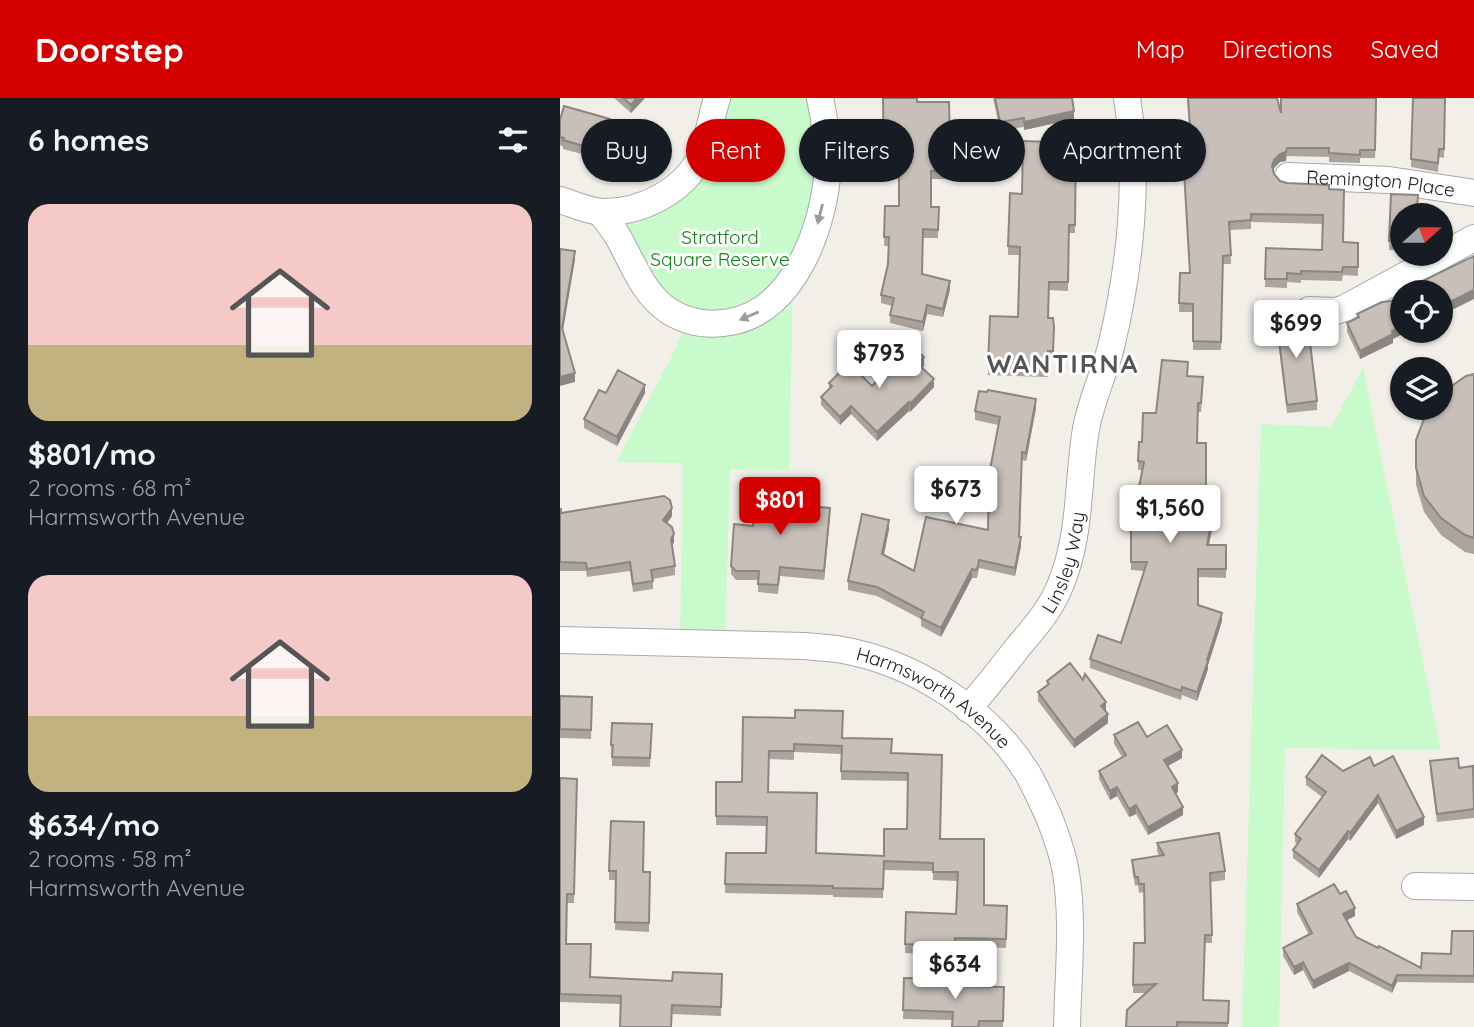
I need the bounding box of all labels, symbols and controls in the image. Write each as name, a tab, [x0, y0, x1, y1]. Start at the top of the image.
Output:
text: Doorstep	[35, 29, 184, 70]
text: Map	[1136, 34, 1185, 64]
text: Directions	[1223, 34, 1333, 64]
text: Saved	[1371, 34, 1439, 64]
chip: Buy	[581, 119, 672, 182]
chip: Rent	[686, 119, 785, 182]
chip: Filters	[799, 119, 914, 182]
chip: New	[928, 119, 1025, 182]
chip: Apartment	[1039, 119, 1206, 182]
text: 6 homes	[28, 121, 149, 159]
icon: filters	[494, 121, 532, 159]
street label: Remington Place	[1306, 165, 1457, 202]
one-way arrow	[814, 203, 825, 225]
north arrow	[1390, 203, 1452, 266]
map controls	[1390, 203, 1453, 420]
park label: Stratford Square Reserve	[650, 225, 790, 271]
icon: home	[217, 250, 343, 376]
button: locate	[1390, 280, 1453, 343]
pin: $699	[1255, 300, 1337, 360]
text: $699	[1270, 308, 1322, 337]
one-way arrow	[739, 310, 759, 322]
pin: $793	[838, 330, 920, 390]
text: $793	[853, 338, 905, 367]
district label: WANTIRNA	[987, 347, 1139, 380]
button: layers	[1390, 357, 1453, 420]
text: $801/mo	[28, 435, 156, 473]
pin: $673	[915, 466, 997, 526]
text: 2 rooms · 68 m²	[28, 473, 191, 502]
text: $673	[930, 474, 982, 503]
pin: $801	[739, 478, 821, 537]
text: $801	[755, 485, 805, 514]
pin: $1,560	[1113, 486, 1227, 545]
text: $1,560	[1135, 493, 1205, 522]
text: Harmsworth Avenue	[28, 502, 245, 531]
street label: Linsley Way	[1036, 510, 1089, 618]
icon: home	[217, 621, 343, 747]
street label: Harmsworth Avenue	[854, 641, 1016, 753]
text: $634/mo	[28, 806, 160, 844]
text: 2 rooms · 58 m²	[28, 844, 191, 873]
text: Harmsworth Avenue	[28, 873, 245, 902]
pin: $634	[914, 942, 996, 1001]
text: $634	[929, 949, 981, 978]

